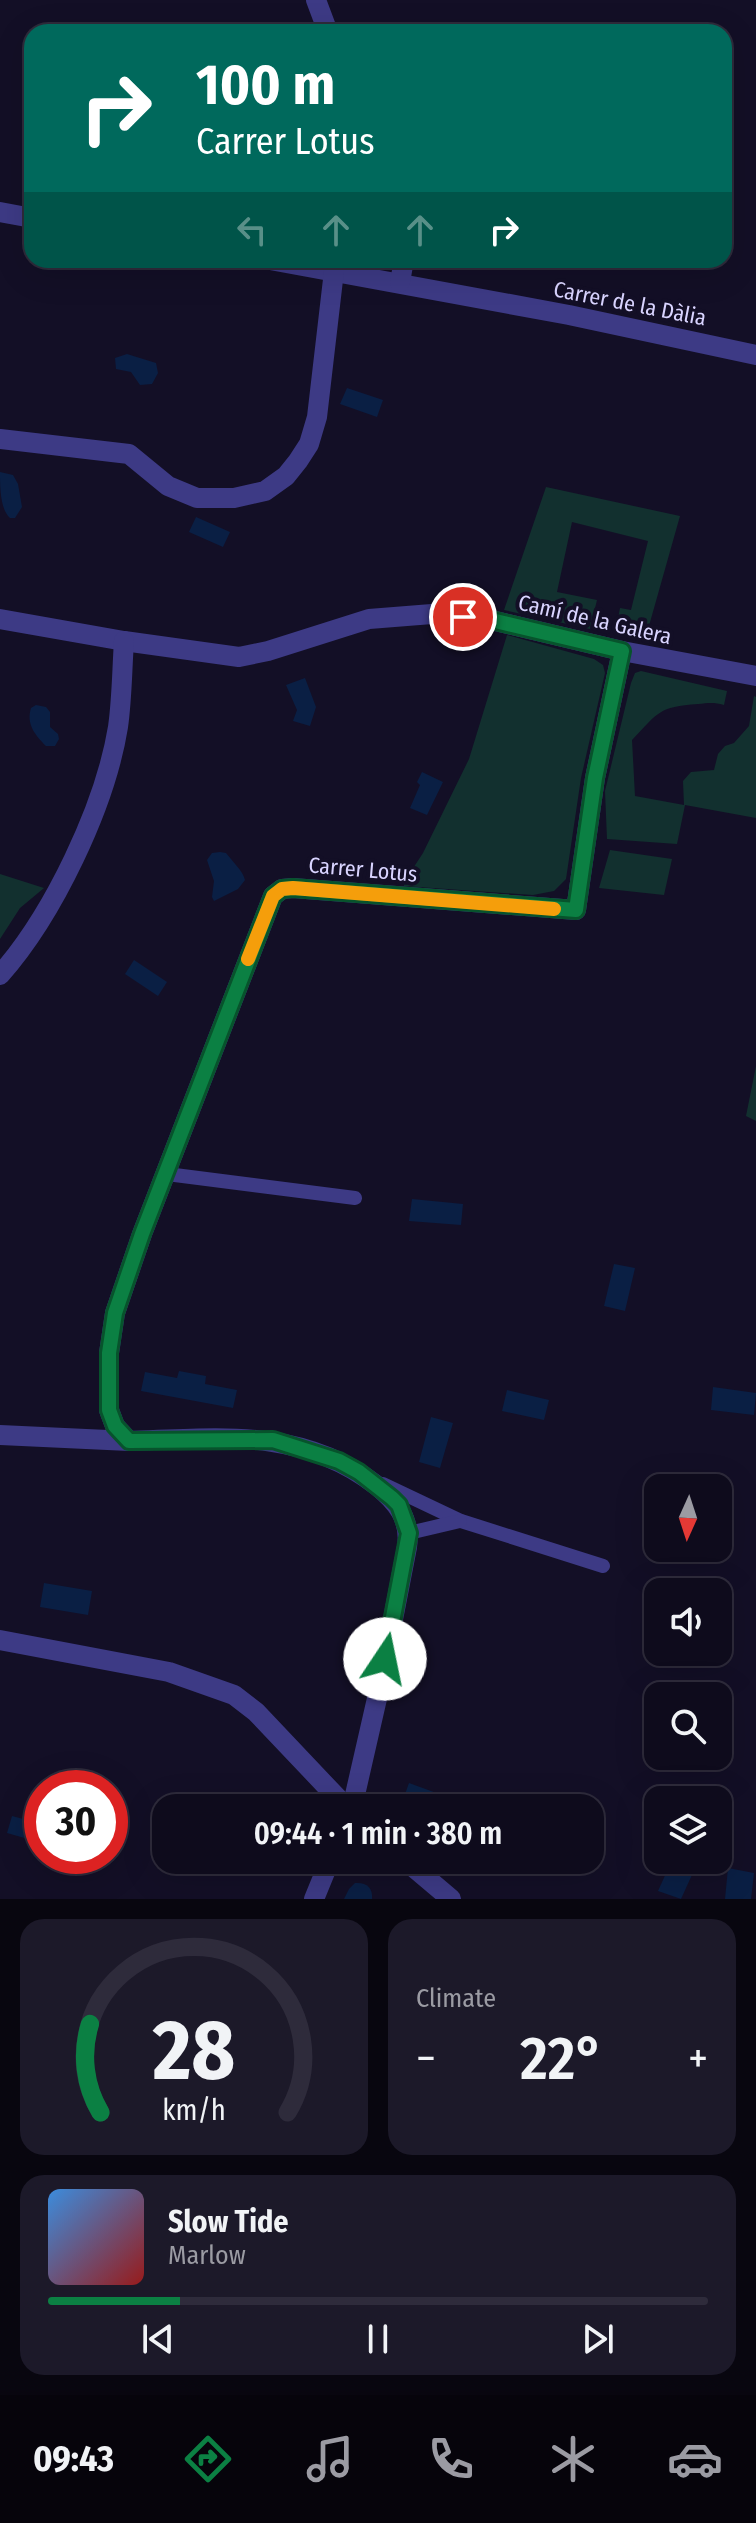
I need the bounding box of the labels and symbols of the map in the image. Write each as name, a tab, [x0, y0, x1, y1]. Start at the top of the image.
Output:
street label: Carrer de la Dàlia	[551, 275, 709, 332]
pin	[429, 583, 497, 651]
street label: Camí de la Galera	[516, 589, 674, 650]
street label: Carrer Lotus	[307, 851, 418, 888]
north arrow	[644, 1474, 732, 1562]
position arrow	[343, 1617, 427, 1701]
speed limit sign: 30	[24, 1770, 128, 1874]

